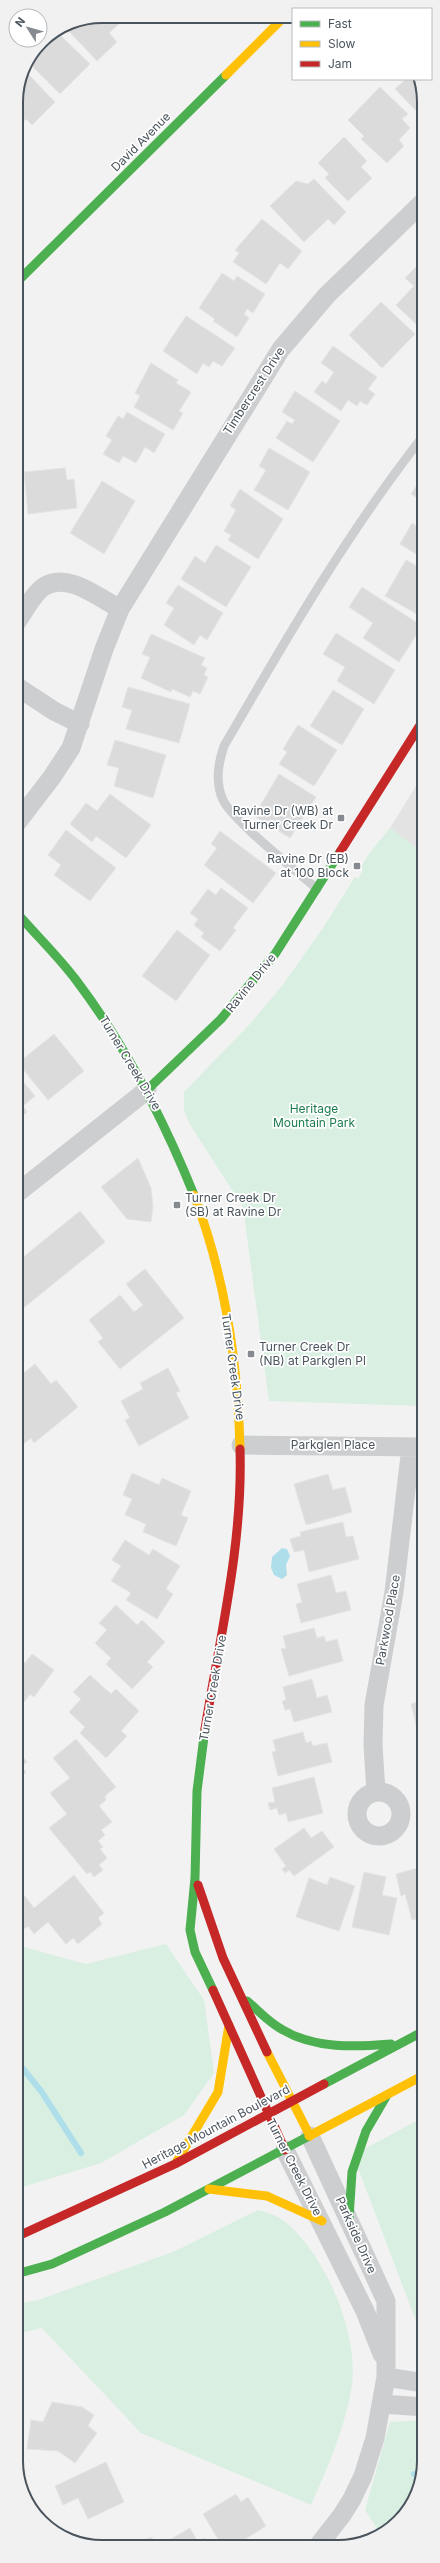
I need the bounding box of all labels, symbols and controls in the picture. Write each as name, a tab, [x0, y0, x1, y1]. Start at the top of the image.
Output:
north arrow	[8, 8, 48, 48]
legend	[292, 8, 432, 80]
text: N	[12, 14, 28, 30]
text: Fast	[328, 16, 352, 31]
text: Slow	[328, 36, 356, 51]
text: Jam	[328, 56, 352, 71]
street label: David Avenue	[108, 109, 173, 174]
street label: Timbercrest Drive	[220, 344, 287, 437]
place label: Ravine Dr (WB) at Turner Creek Dr	[233, 803, 333, 832]
marker: Ravine Dr (WB) at Turner Creek Dr	[336, 813, 346, 823]
place label: Ravine Dr (EB) at 100 Block	[267, 851, 349, 880]
marker: Ravine Dr (EB) at 100 Block	[352, 861, 362, 871]
street label: Ravine Drive	[222, 950, 279, 1015]
street label: Turner Creek Drive	[96, 1013, 165, 1113]
park label: Heritage Mountain Park	[273, 1101, 355, 1130]
place label: Turner Creek Dr (SB) at Ravine Dr	[185, 1190, 282, 1219]
marker: Turner Creek Dr (SB) at Ravine Dr	[172, 1200, 182, 1210]
street label: Turner Creek Drive	[219, 1313, 248, 1421]
place label: Turner Creek Dr (NB) at Parkglen Pl	[259, 1339, 366, 1368]
marker: Turner Creek Dr (NB) at Parkglen Pl	[246, 1349, 256, 1359]
street label: Parkglen Place	[291, 1437, 375, 1452]
street label: Parkwood Place	[372, 1574, 403, 1666]
street label: Turner Creek Drive	[196, 1634, 229, 1742]
street label: Heritage Mountain Boulevard	[139, 2081, 292, 2172]
street label: Turner Creek Drive	[263, 2115, 326, 2218]
street label: Parkside Drive	[333, 2194, 380, 2276]

